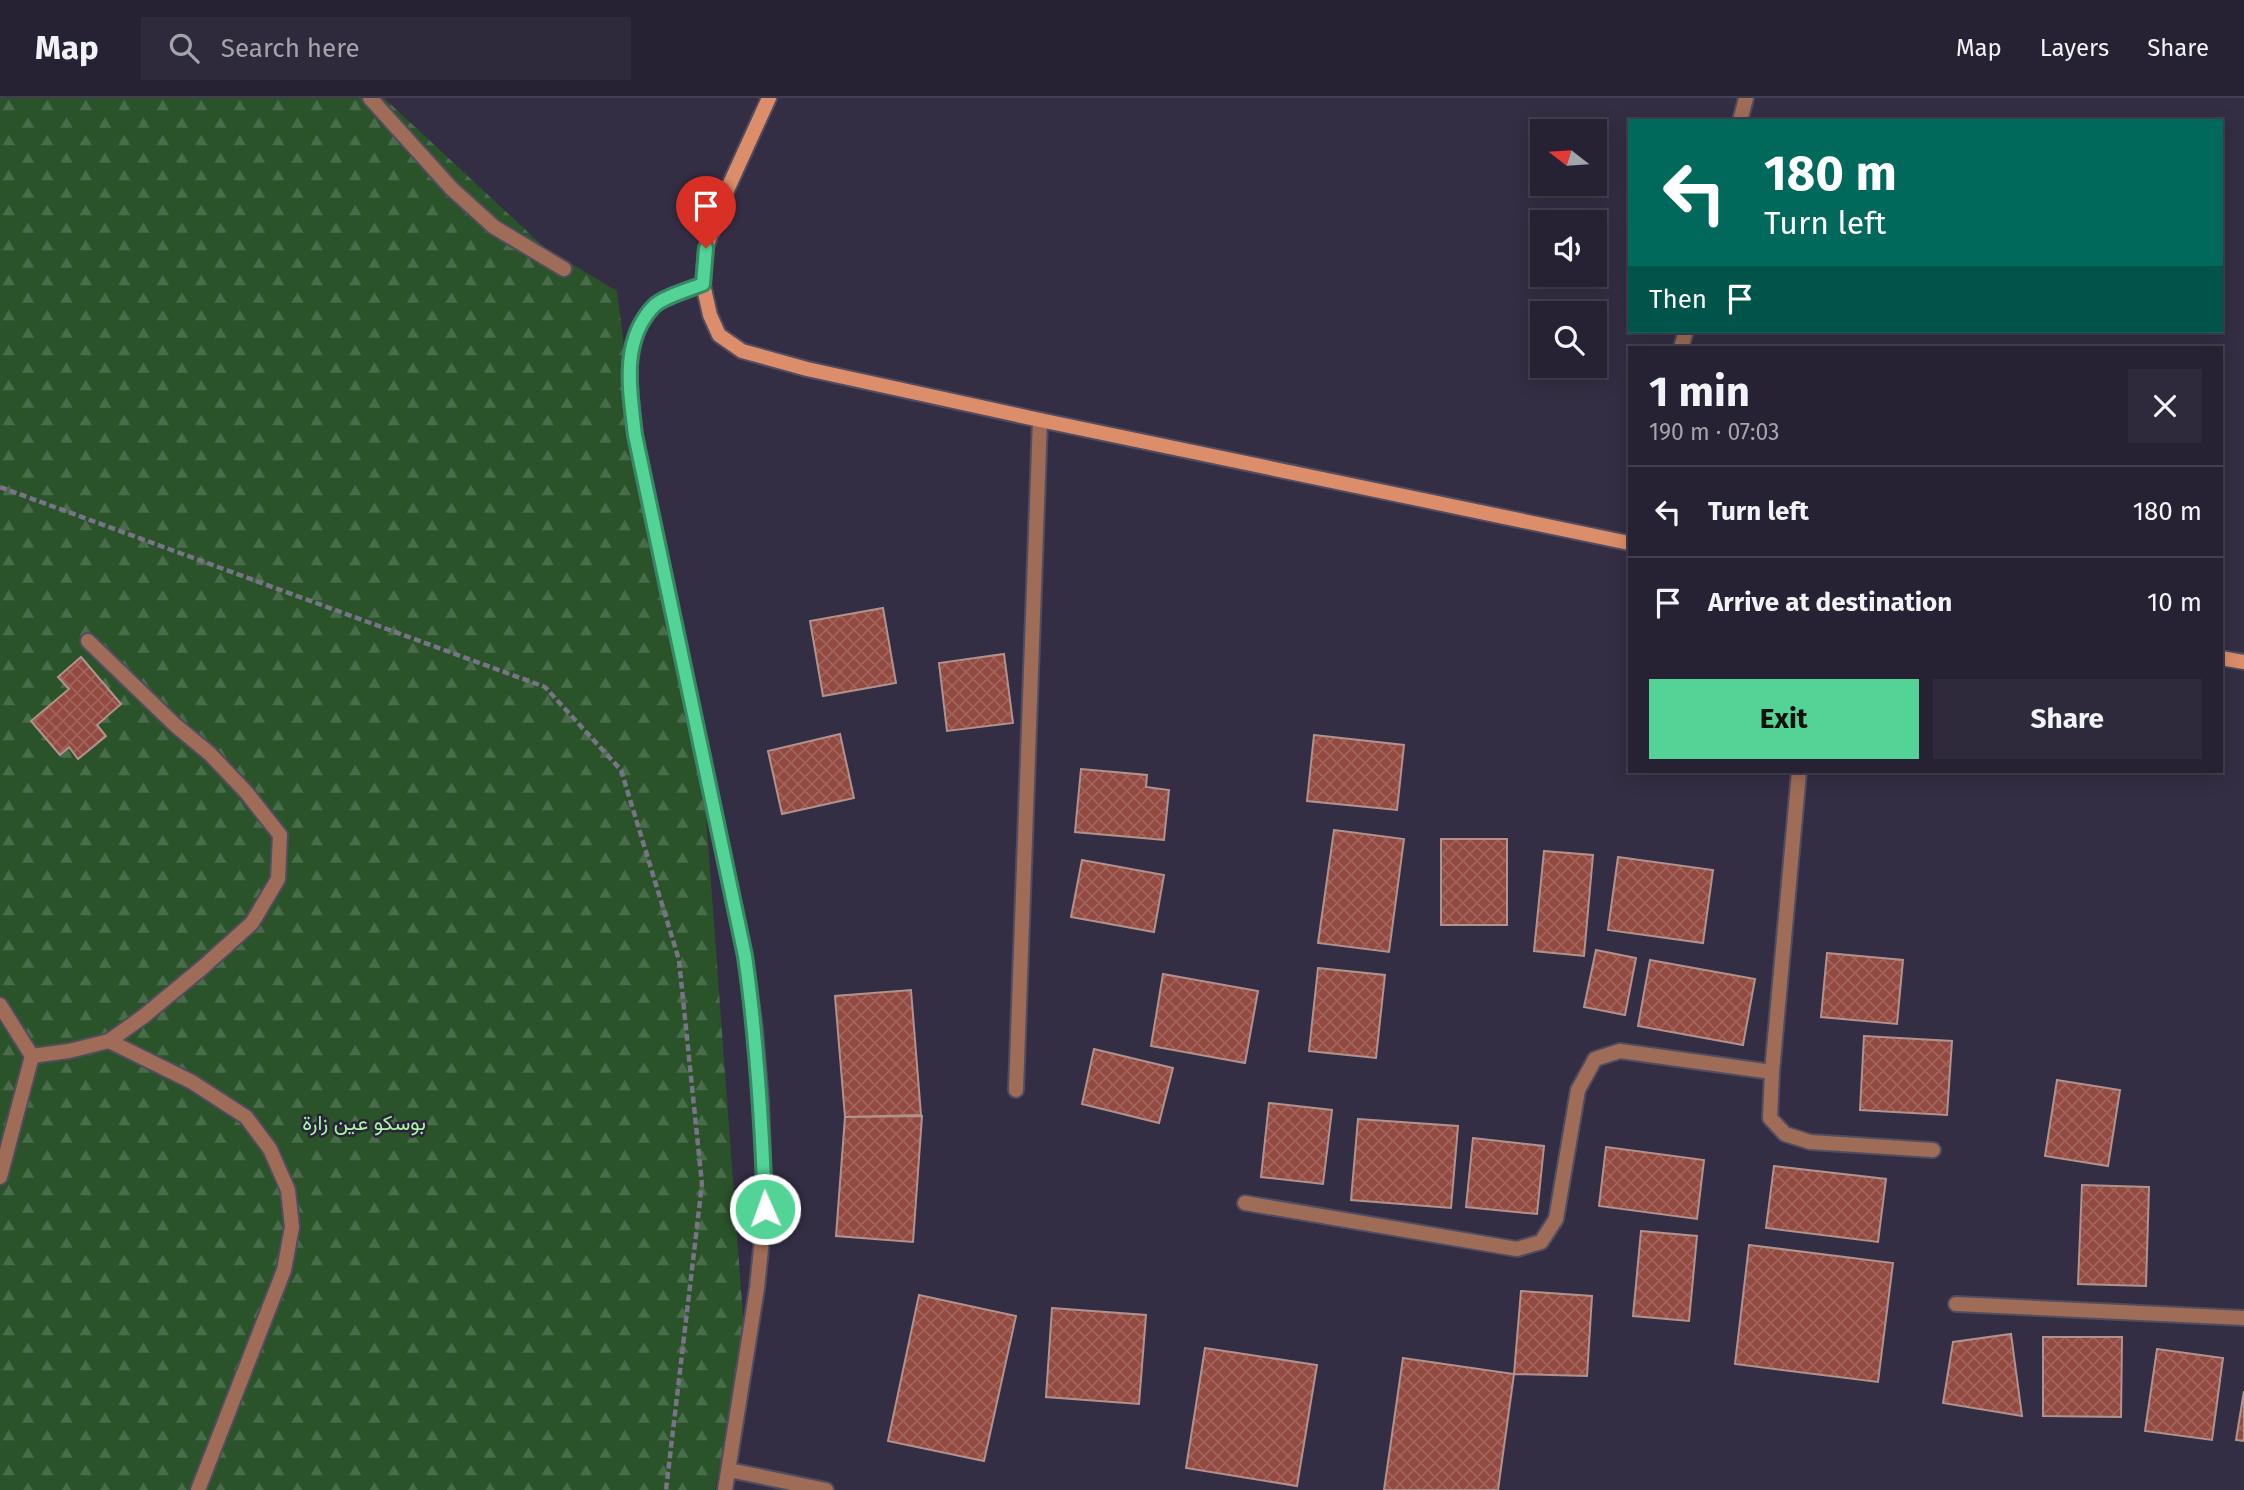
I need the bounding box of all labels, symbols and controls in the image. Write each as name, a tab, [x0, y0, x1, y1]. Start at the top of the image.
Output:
search box	[141, 17, 631, 80]
text: Map	[35, 28, 99, 68]
icon: search	[165, 29, 203, 67]
text: Search here	[221, 33, 360, 64]
text: Map	[1956, 34, 2002, 62]
text: Layers	[2040, 34, 2109, 62]
text: Share	[2147, 34, 2209, 62]
north arrow	[1530, 119, 1606, 196]
map controls	[1530, 119, 1607, 378]
text: 180 m	[1764, 144, 1897, 203]
icon: left	[1649, 147, 1740, 238]
pin	[676, 176, 736, 248]
icon: arrive	[687, 187, 725, 225]
text: Turn left	[1764, 204, 1886, 242]
button: sound	[1530, 210, 1607, 287]
icon: arrive	[1721, 280, 1759, 318]
text: Then	[1649, 284, 1707, 315]
button: search	[1530, 301, 1607, 378]
text: 1 min	[1649, 367, 1750, 417]
button: close	[2128, 369, 2202, 443]
text: 190 m · 07:03	[1649, 418, 1780, 446]
icon: left	[1649, 493, 1687, 531]
text: Turn left	[1708, 496, 1809, 527]
text: 180 m	[2133, 496, 2202, 527]
icon: arrive	[1649, 584, 1687, 622]
text: Arrive at destination	[1708, 587, 1952, 618]
text: 10 m	[2147, 587, 2202, 618]
button: Exit	[1649, 679, 1919, 759]
button: Share	[1933, 679, 2202, 759]
park label: بوسكو عين زارة	[302, 1110, 426, 1136]
position arrow	[728, 1172, 802, 1246]

